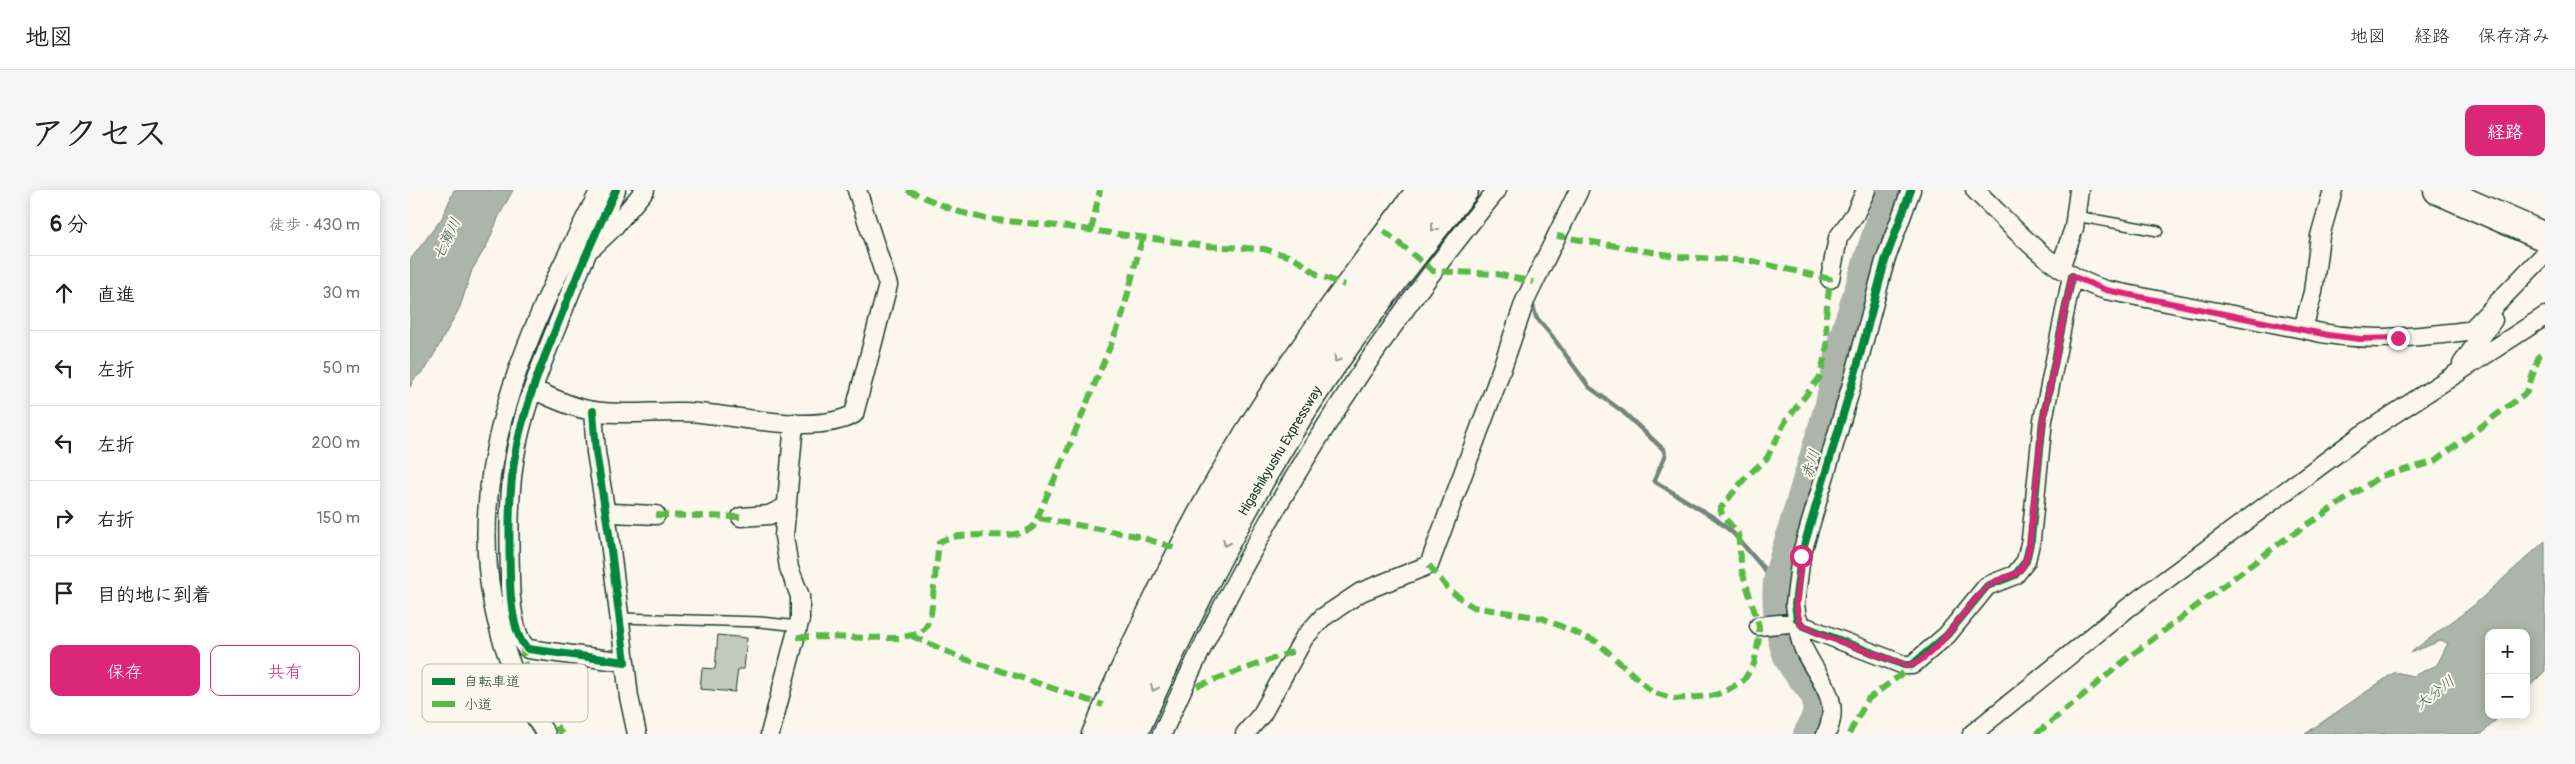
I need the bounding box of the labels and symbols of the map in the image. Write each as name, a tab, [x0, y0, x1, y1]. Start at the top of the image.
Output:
water label: 七瀬川	[429, 215, 465, 263]
one-way arrow	[1431, 222, 1439, 231]
route end	[2387, 327, 2410, 350]
one-way arrow	[1333, 353, 1343, 362]
street label: Higashikyushu Expressway	[1235, 383, 1326, 519]
water label: 赤川	[1798, 447, 1824, 481]
one-way arrow	[1222, 537, 1232, 546]
route start	[1790, 545, 1813, 568]
legend	[422, 664, 588, 722]
water label: 大分川	[2411, 672, 2459, 714]
text: 自転車道	[464, 673, 520, 690]
one-way arrow	[1149, 683, 1160, 692]
text: 小道	[464, 696, 492, 713]

